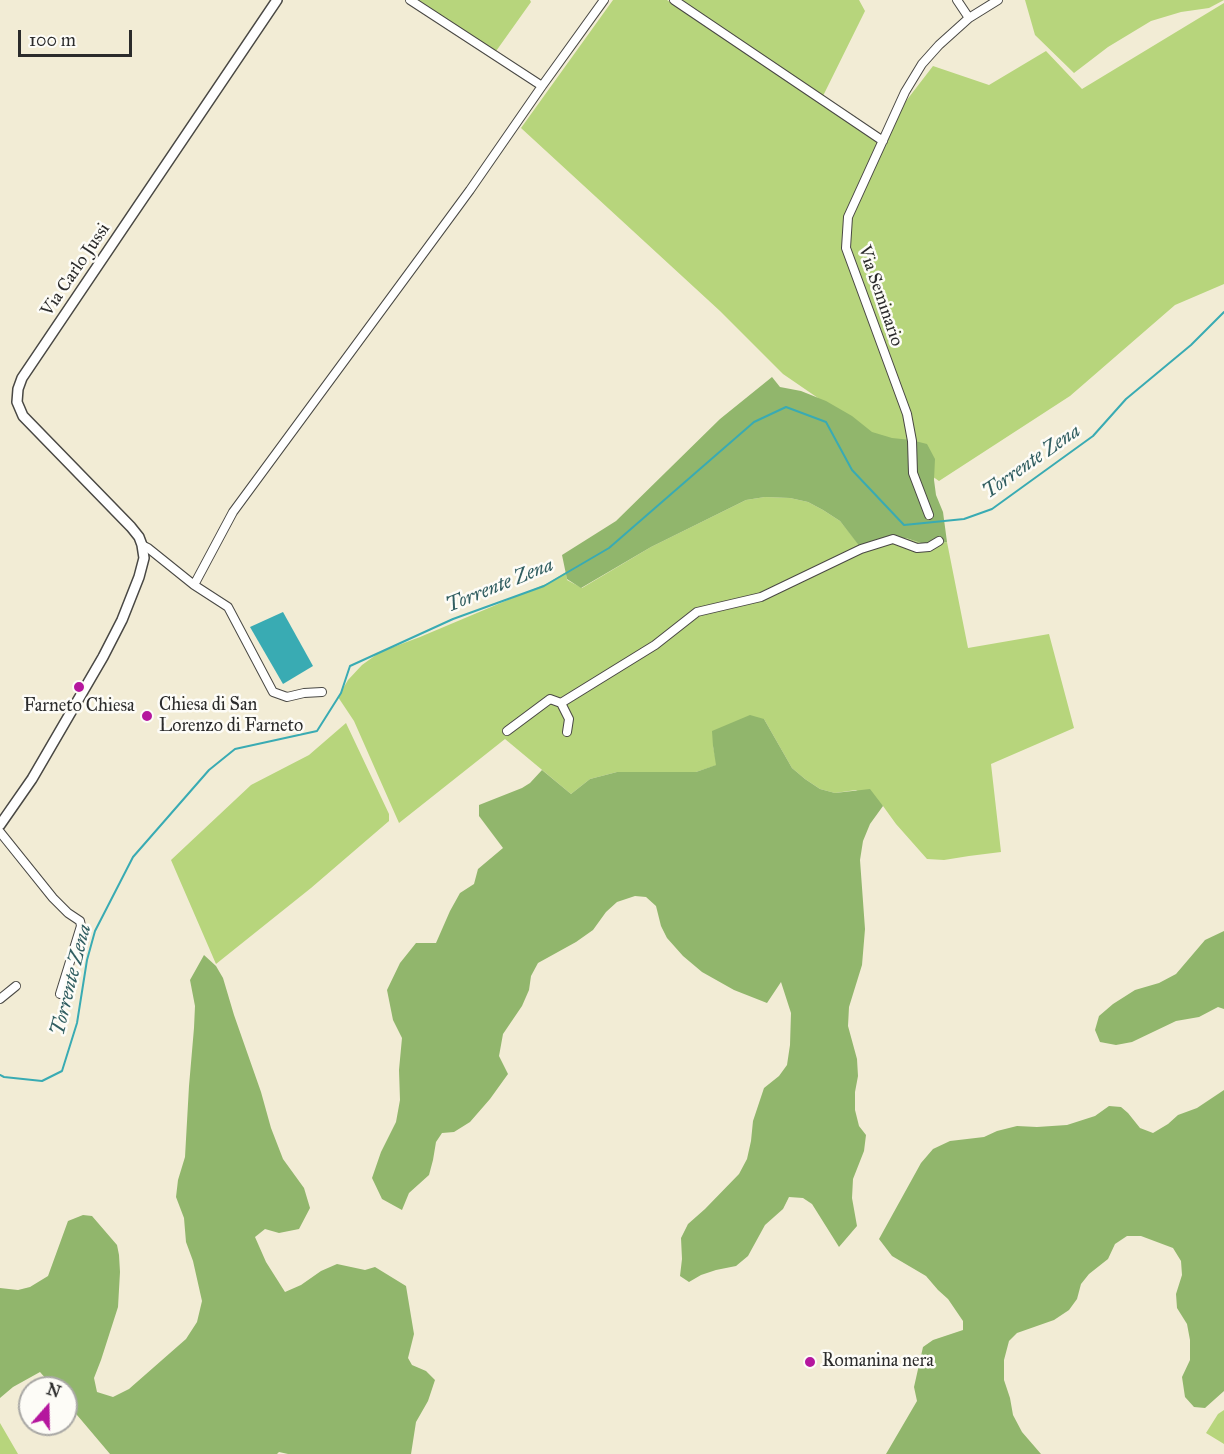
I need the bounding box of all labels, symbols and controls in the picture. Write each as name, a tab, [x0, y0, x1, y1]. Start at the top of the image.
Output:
scale bar	[21, 18, 135, 56]
text: 100 m	[29, 29, 76, 51]
street label: Via Carlo Jussi	[37, 219, 115, 321]
street label: Via Seminario	[853, 243, 907, 349]
water label: Torrente Zena	[979, 420, 1085, 504]
water label: Torrente Zena	[443, 554, 557, 618]
marker: Farneto Chiesa	[72, 680, 86, 694]
place label: Chiesa di San Lorenzo di Farneto	[159, 695, 303, 738]
place label: Farneto Chiesa	[23, 696, 135, 718]
marker: Chiesa di San Lorenzo di Farneto	[140, 709, 154, 723]
water label: Torrente Zena	[47, 922, 97, 1038]
place label: Romanina nera	[822, 1351, 934, 1373]
marker: Romanina nera	[803, 1355, 817, 1369]
north arrow	[18, 1376, 78, 1436]
text: N	[44, 1379, 63, 1402]

